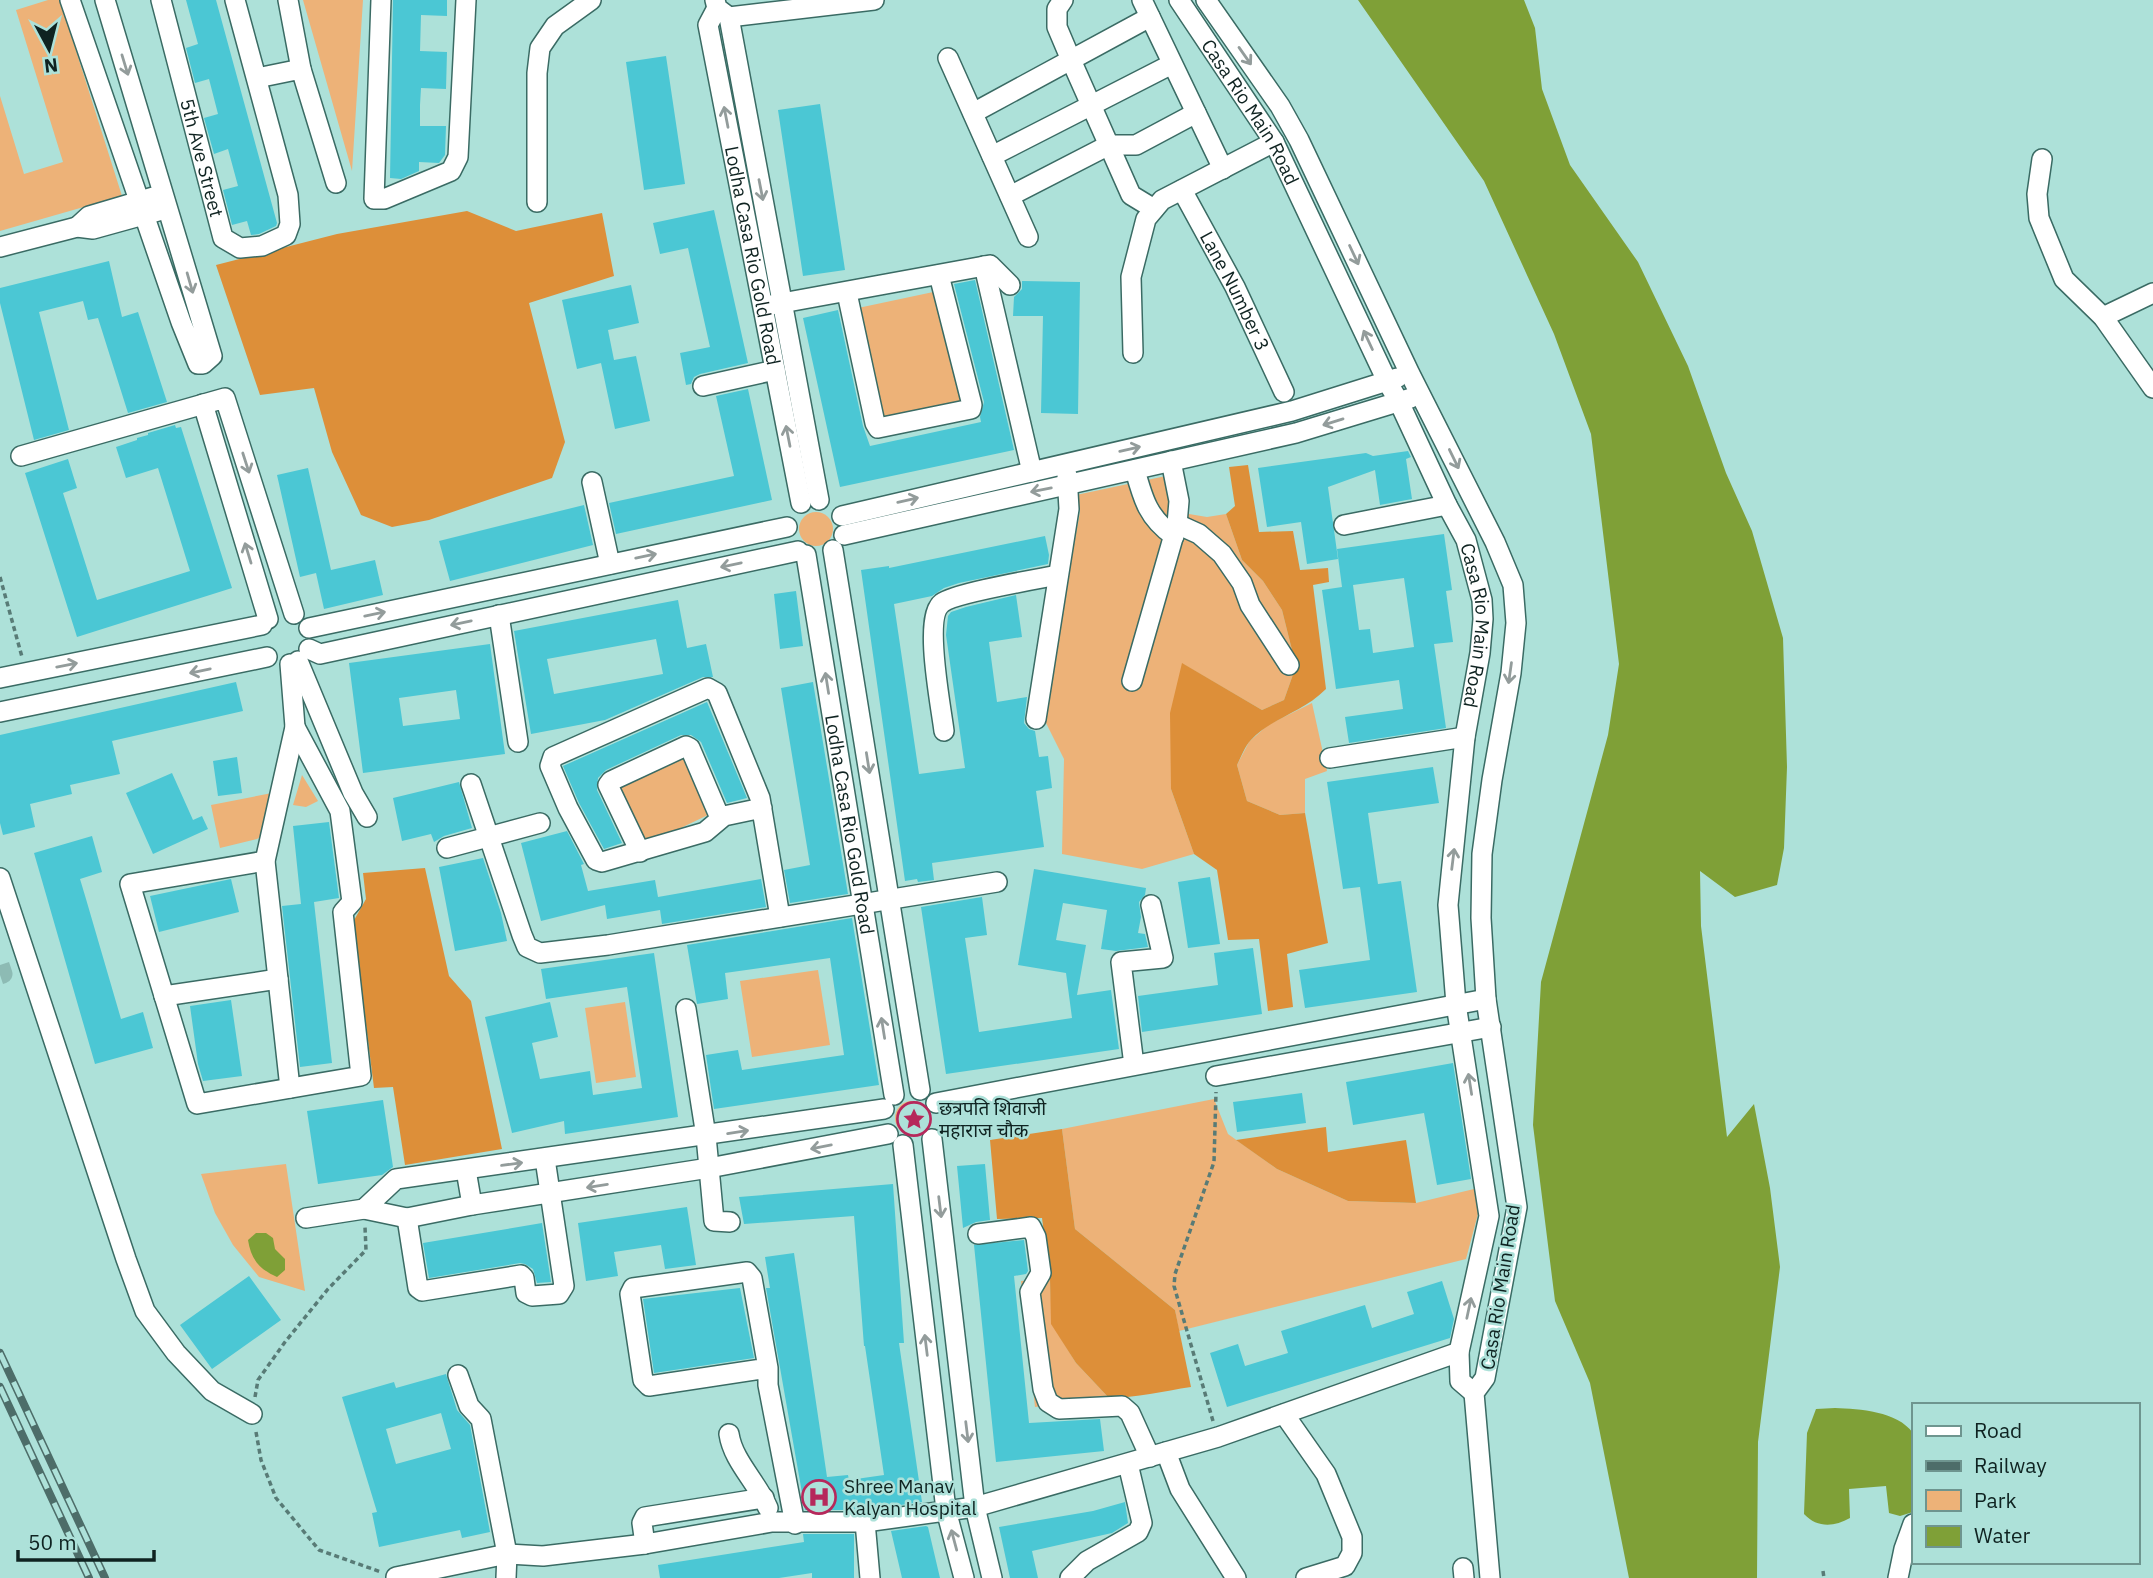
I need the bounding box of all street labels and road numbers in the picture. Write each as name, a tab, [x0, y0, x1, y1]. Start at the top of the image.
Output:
street label: Casa Rio Main Road	[1196, 34, 1304, 189]
street label: 5th Ave Street	[175, 96, 229, 220]
street label: Lodha Casa Rio Gold Road	[720, 144, 786, 367]
street label: Lane Number 3	[1195, 227, 1275, 354]
street label: Casa Rio Main Road	[1455, 540, 1495, 710]
street label: Lodha Casa Rio Gold Road	[820, 713, 880, 936]
street label: Casa Rio Main Road	[1475, 1203, 1525, 1371]

